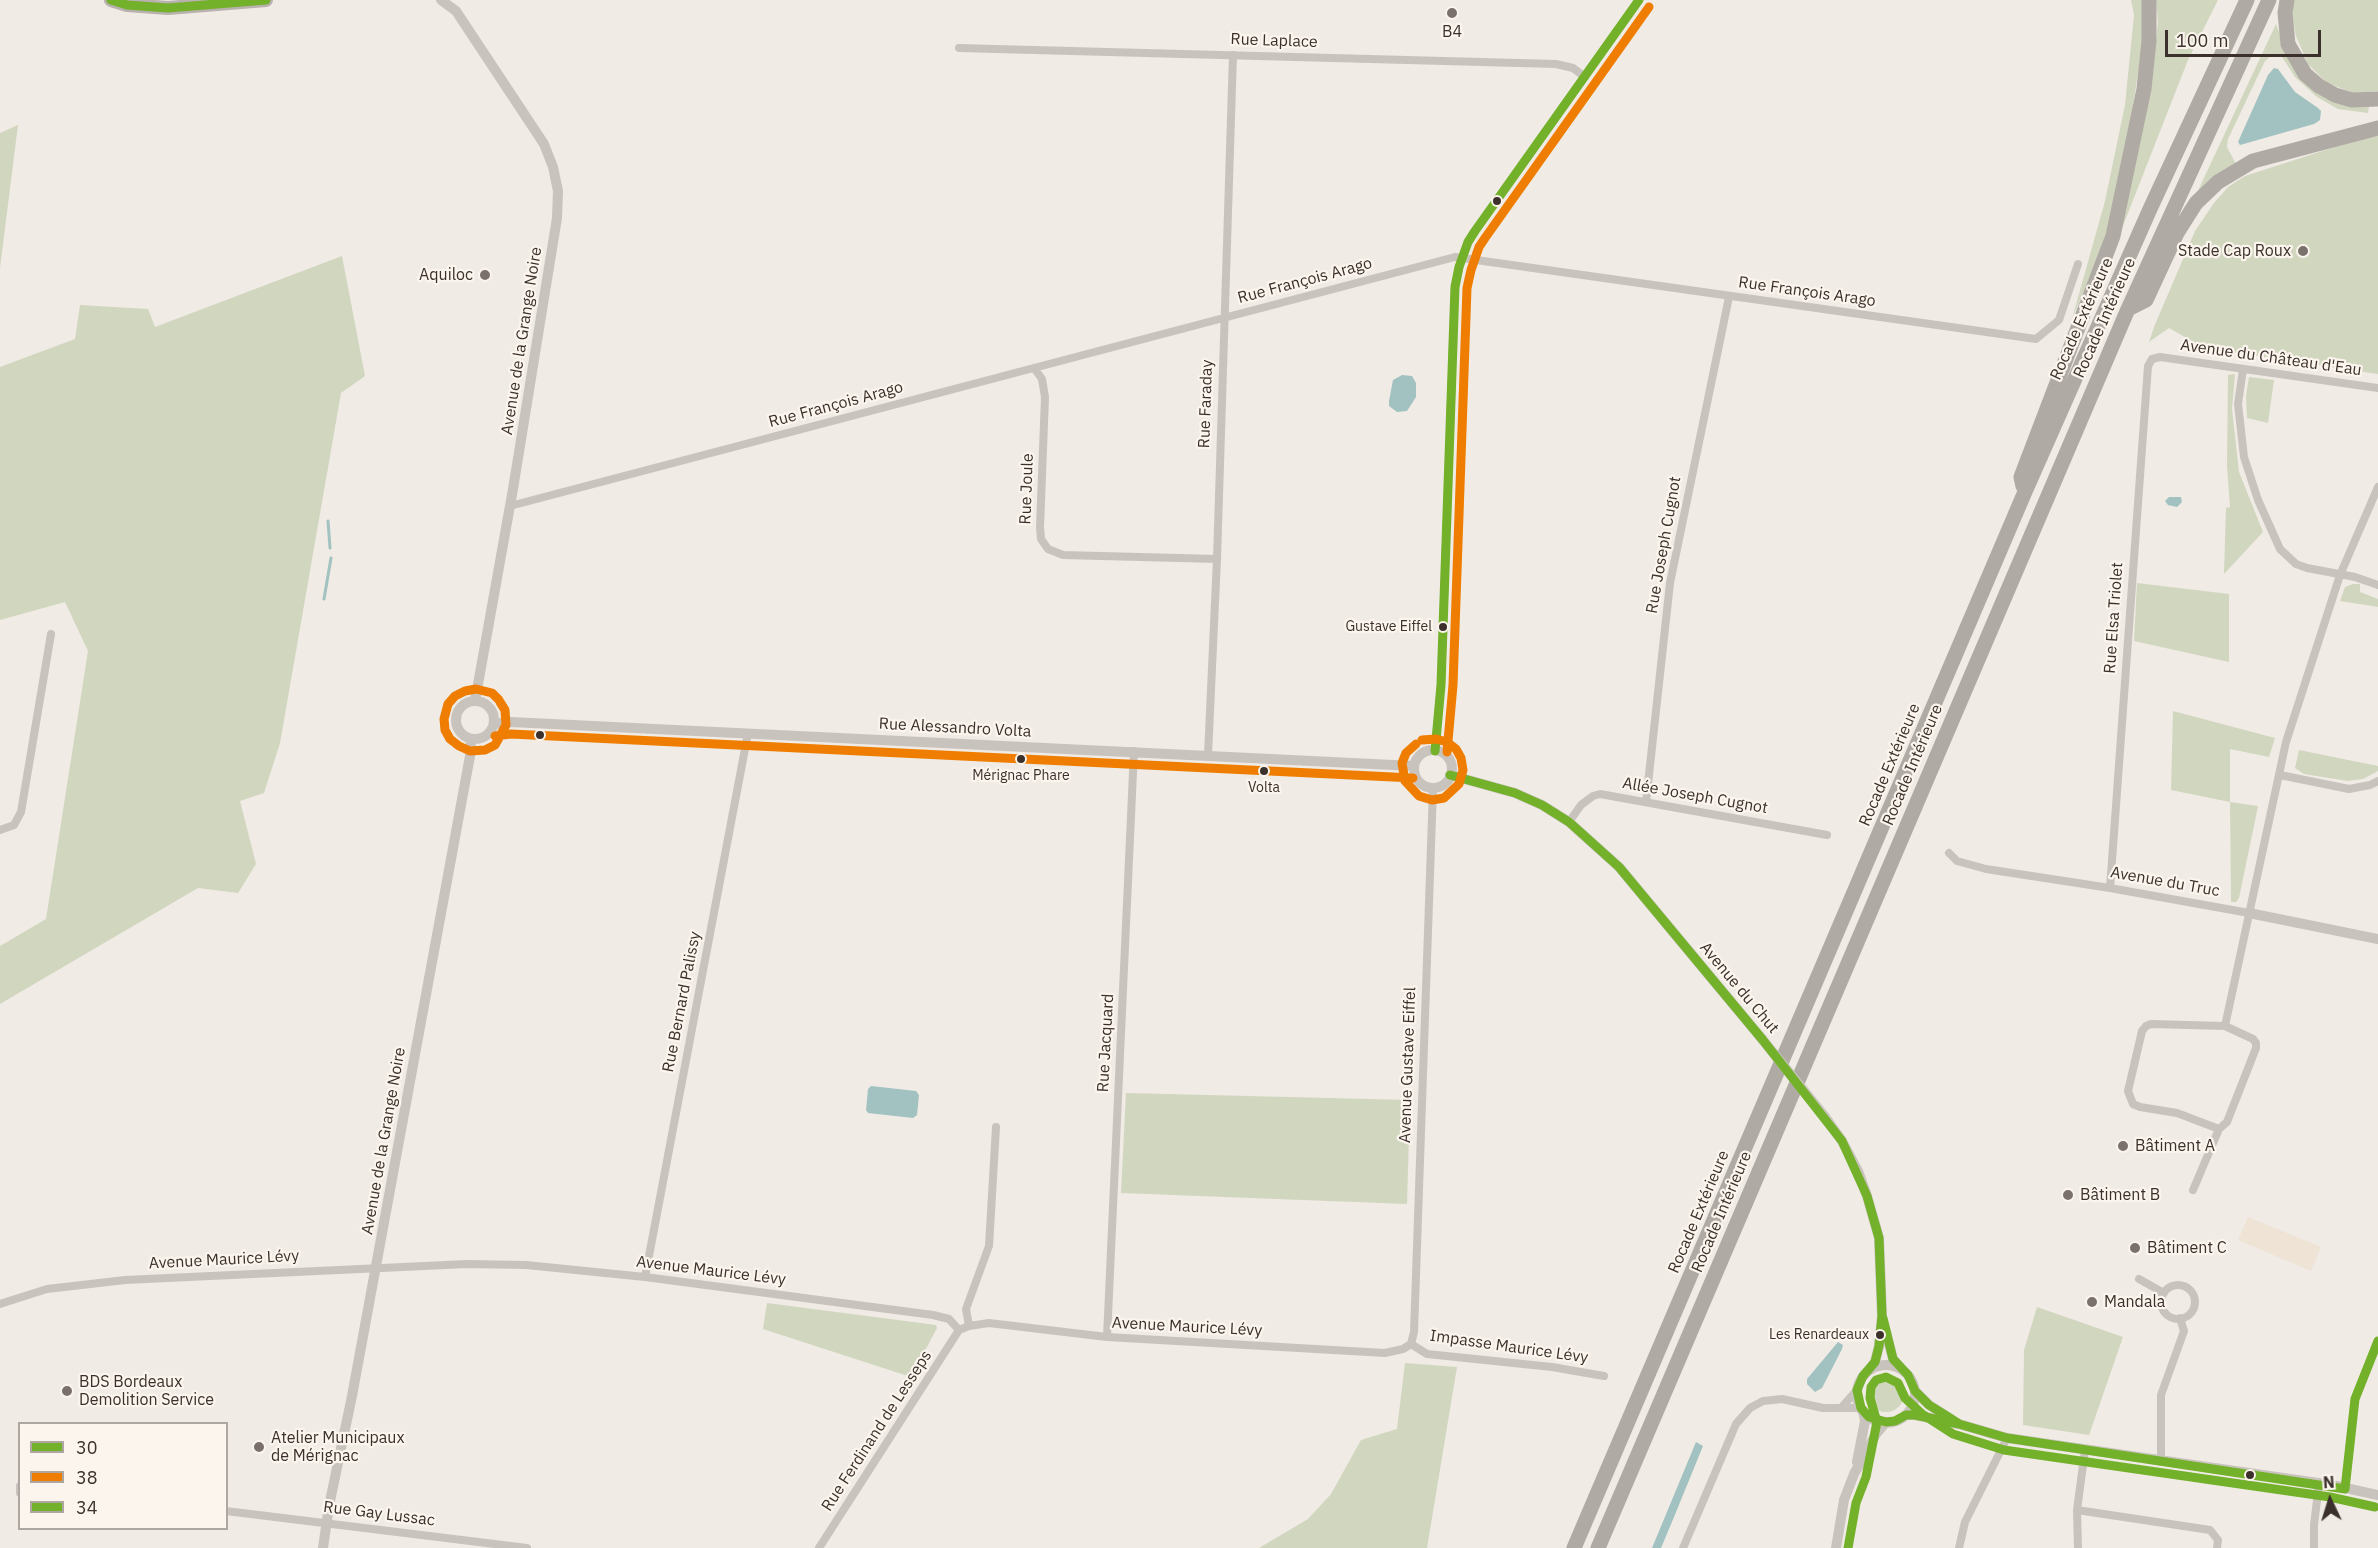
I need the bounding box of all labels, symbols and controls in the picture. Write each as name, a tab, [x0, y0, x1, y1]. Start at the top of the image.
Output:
marker: B4	[1445, 6, 1459, 20]
scale bar	[2168, 18, 2324, 56]
place label: B4	[1442, 22, 1462, 42]
text: 100 m	[2176, 29, 2228, 52]
street label: Rue Laplace	[1230, 30, 1318, 52]
unlabelled marker	[1491, 195, 1503, 207]
place label: Stade Cap Roux	[2178, 241, 2291, 261]
marker: Stade Cap Roux	[2296, 244, 2310, 258]
street label: Avenue de la Grange Noire	[498, 246, 546, 436]
street label: Rue François Arago	[1236, 254, 1374, 308]
street label: Rocade Extérieure	[2046, 255, 2118, 383]
street label: Rocade Intérieure	[2070, 255, 2140, 381]
place label: Aquiloc	[419, 265, 473, 285]
marker: Aquiloc	[478, 268, 492, 282]
street label: Rue François Arago	[1737, 273, 1877, 311]
street label: Avenue du Château d'Eau	[2179, 336, 2363, 380]
street label: Rue Faraday	[1195, 359, 1217, 449]
street label: Rue François Arago	[767, 378, 905, 432]
street label: Rue Joule	[1016, 453, 1038, 525]
street label: Rue Joseph Cugnot	[1642, 475, 1686, 615]
street label: Rue Elsa Triolet	[2101, 562, 2127, 674]
place label: Gustave Eiffel	[1345, 619, 1432, 635]
marker: Gustave Eiffel	[1437, 621, 1449, 633]
street label: Rocade Extérieure	[1855, 701, 1925, 829]
street label: Rocade Intérieure	[1879, 702, 1947, 828]
street label: Rue Alessandro Volta	[878, 714, 1032, 742]
unlabelled marker	[534, 729, 546, 741]
marker: Mérignac Phare	[1015, 753, 1027, 765]
marker: Volta	[1258, 765, 1270, 777]
place label: Mérignac Phare	[972, 768, 1070, 784]
street label: Allée Joseph Cugnot	[1621, 774, 1769, 818]
place label: Volta	[1248, 780, 1280, 796]
street label: Avenue du Truc	[2109, 863, 2221, 901]
street label: Rue Bernard Palissy	[659, 930, 705, 1074]
street label: Avenue du Chut	[1695, 939, 1783, 1037]
street label: Avenue Gustave Eiffel	[1396, 987, 1420, 1143]
street label: Rue Jacquard	[1094, 993, 1118, 1093]
street label: Avenue de la Grange Noire	[358, 1046, 410, 1236]
place label: Bâtiment A	[2135, 1136, 2215, 1156]
marker: Bâtiment A	[2116, 1139, 2130, 1153]
street label: Rocade Extérieure	[1664, 1148, 1734, 1276]
street label: Rocade Intérieure	[1688, 1149, 1756, 1275]
place label: Bâtiment B	[2080, 1185, 2160, 1205]
marker: Bâtiment B	[2061, 1188, 2075, 1202]
place label: Bâtiment C	[2147, 1238, 2227, 1258]
marker: Bâtiment C	[2128, 1241, 2142, 1255]
street label: Avenue Maurice Lévy	[148, 1246, 300, 1274]
street label: Avenue Maurice Lévy	[635, 1252, 787, 1290]
place label: Mandala	[2104, 1292, 2165, 1312]
marker: Mandala	[2085, 1295, 2099, 1309]
street label: Avenue Maurice Lévy	[1111, 1313, 1263, 1341]
street label: Impasse Maurice Lévy	[1429, 1326, 1589, 1368]
place label: Les Renardeaux	[1769, 1327, 1869, 1343]
marker: Les Renardeaux	[1874, 1329, 1886, 1341]
street label: Rue Ferdinand de Lesseps	[818, 1347, 936, 1515]
place label: BDS Bordeaux Demolition Service	[79, 1372, 214, 1410]
marker: BDS Bordeaux Demolition Service	[60, 1384, 74, 1398]
legend	[18, 1422, 228, 1530]
place label: Atelier Municipaux de Mérignac	[271, 1428, 405, 1466]
text: 30	[76, 1436, 98, 1459]
marker: Atelier Municipaux de Mérignac	[252, 1440, 266, 1454]
text: 38	[76, 1466, 98, 1489]
unlabelled marker	[2244, 1469, 2256, 1481]
north arrow	[2300, 1470, 2360, 1530]
text: N	[2322, 1472, 2335, 1492]
text: 34	[76, 1496, 98, 1519]
street label: Rue Gay Lussac	[322, 1498, 436, 1530]

